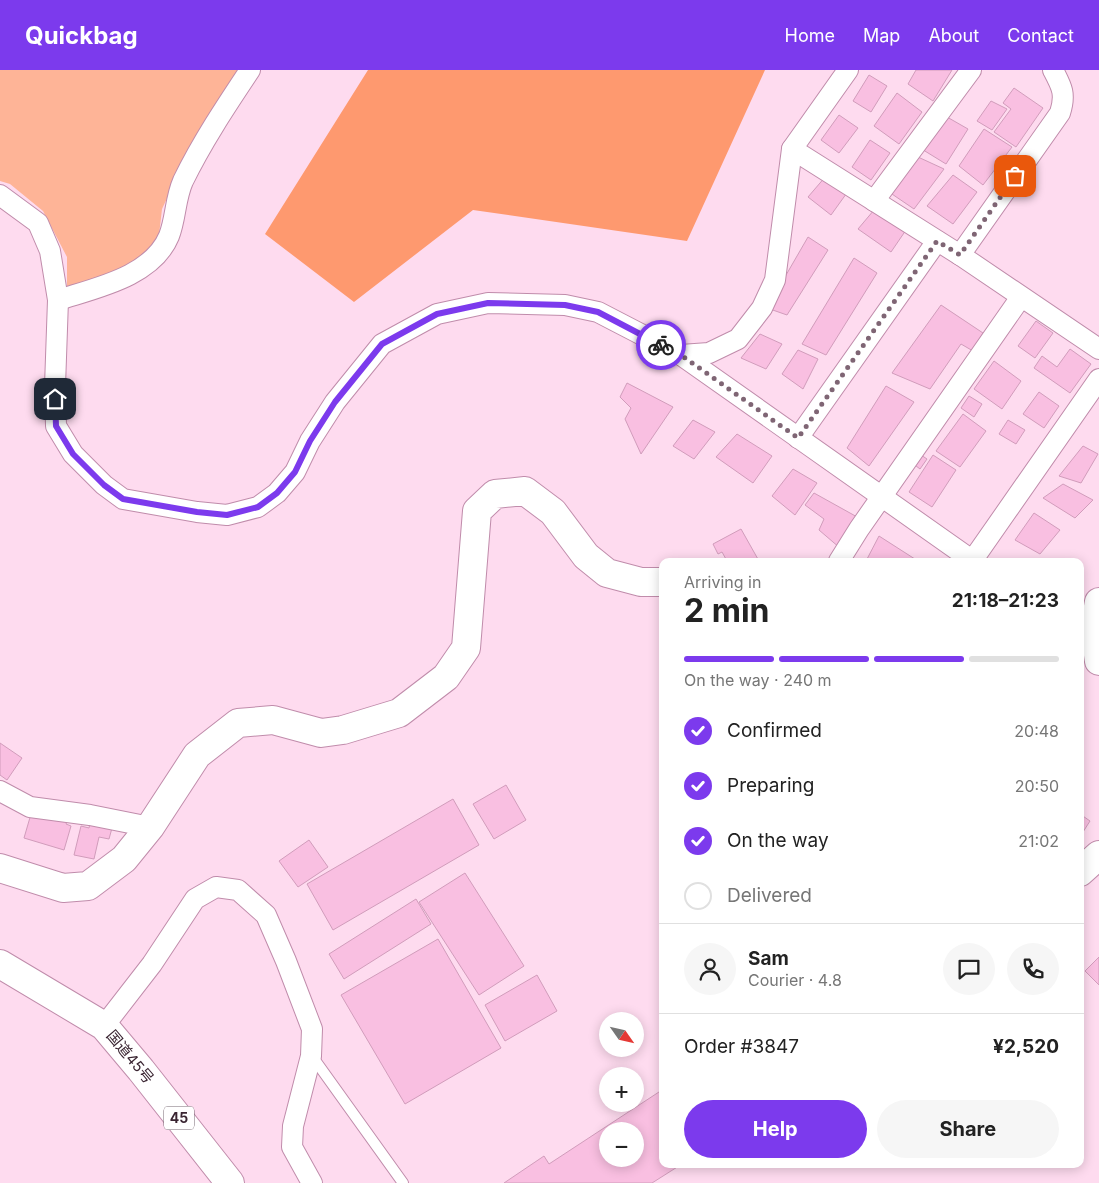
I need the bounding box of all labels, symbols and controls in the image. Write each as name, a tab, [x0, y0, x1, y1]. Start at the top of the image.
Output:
text: Quickbag	[25, 21, 138, 50]
text: Home	[785, 25, 835, 46]
text: Map	[863, 25, 900, 46]
text: About	[928, 25, 979, 46]
text: Contact	[1007, 25, 1074, 46]
pin	[994, 155, 1036, 197]
icon: bag	[1001, 162, 1029, 190]
courier	[636, 320, 686, 370]
icon: bike	[647, 331, 675, 359]
pin	[34, 378, 76, 420]
icon: home	[41, 385, 69, 413]
text: Arriving in	[684, 572, 761, 592]
text: 21:18–21:23	[952, 589, 1059, 612]
text: 2 min	[684, 591, 770, 630]
text: On the way · 240 m	[684, 670, 832, 690]
icon: check	[684, 717, 712, 745]
text: Confirmed	[727, 719, 822, 742]
text: 20:48	[1014, 721, 1059, 741]
icon: check	[684, 772, 712, 800]
text: Preparing	[727, 774, 814, 797]
text: 20:50	[1015, 776, 1059, 796]
icon: check	[684, 827, 712, 855]
text: On the way	[727, 829, 829, 852]
text: 21:02	[1018, 831, 1059, 851]
text: Delivered	[727, 884, 812, 907]
button: person	[684, 943, 736, 995]
button: chat	[943, 943, 995, 995]
button: phone	[1007, 943, 1059, 995]
text: Sam	[748, 947, 789, 970]
text: Courier · 4.8	[748, 970, 842, 990]
north arrow	[599, 1012, 644, 1058]
map controls	[599, 1012, 644, 1167]
street label: 国道45号	[103, 1026, 158, 1087]
text: Order #3847	[684, 1035, 799, 1058]
text: ¥2,520	[993, 1035, 1059, 1058]
button: +	[599, 1067, 644, 1112]
button: Help	[684, 1100, 867, 1158]
button: Share	[877, 1100, 1059, 1158]
road number: 45	[164, 1106, 194, 1130]
button: −	[599, 1122, 644, 1167]

